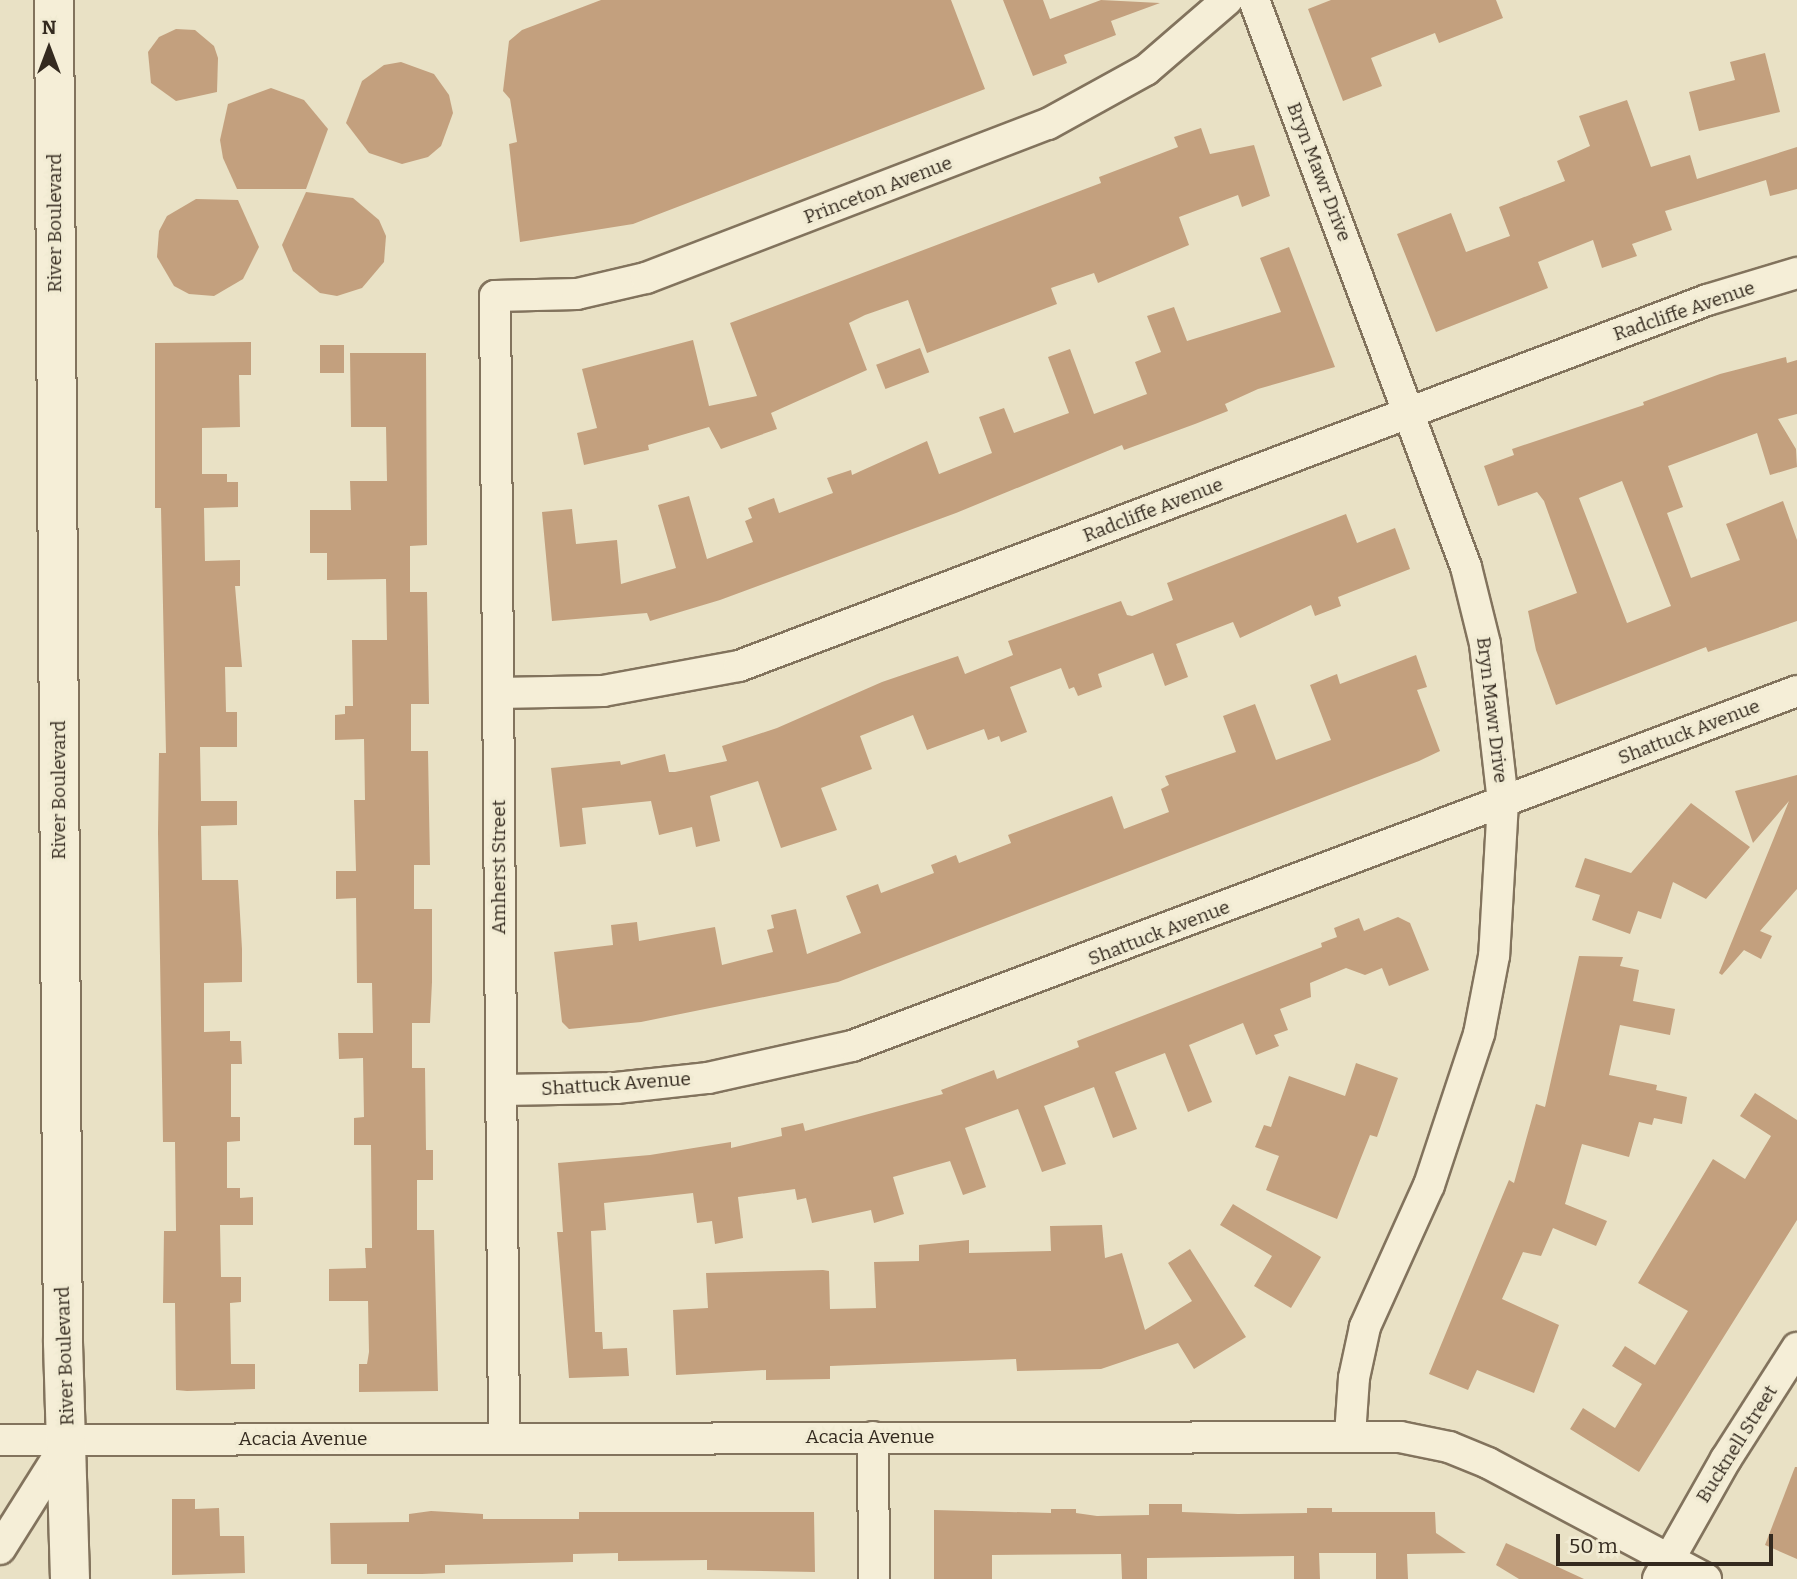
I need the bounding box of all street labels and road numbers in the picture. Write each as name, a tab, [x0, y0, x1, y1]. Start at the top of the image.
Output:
street label: Bryn Mawr Drive	[1282, 99, 1356, 245]
street label: Princeton Avenue	[801, 151, 955, 229]
street label: River Boulevard	[44, 153, 66, 293]
street label: Radcliffe Avenue	[1610, 276, 1758, 346]
street label: Radcliffe Avenue	[1080, 473, 1226, 547]
street label: Bryn Mawr Drive	[1472, 636, 1512, 784]
street label: Shattuck Avenue	[1615, 694, 1763, 770]
street label: River Boulevard	[48, 720, 70, 860]
street label: Amherst Street	[488, 800, 510, 934]
street label: Shattuck Avenue	[1085, 895, 1233, 971]
street label: Shattuck Avenue	[540, 1067, 692, 1101]
street label: River Boulevard	[51, 1286, 79, 1426]
street label: Bucknell Street	[1692, 1381, 1782, 1507]
street label: Acacia Avenue	[806, 1426, 934, 1448]
street label: Acacia Avenue	[239, 1428, 367, 1450]

